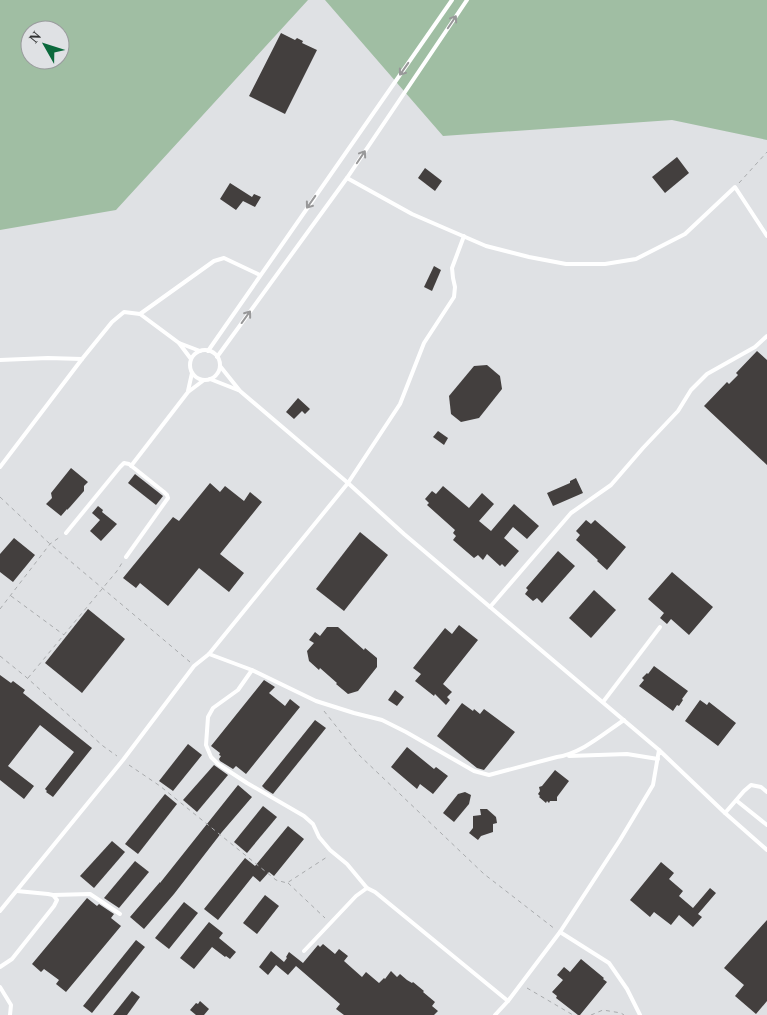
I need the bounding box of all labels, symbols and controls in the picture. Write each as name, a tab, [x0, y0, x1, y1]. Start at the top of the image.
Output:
one-way arrow	[447, 15, 457, 29]
north arrow	[20, 20, 70, 70]
text: N	[26, 28, 44, 46]
one-way arrow	[399, 62, 409, 76]
one-way arrow	[356, 150, 366, 164]
one-way arrow	[306, 195, 316, 209]
one-way arrow	[241, 310, 251, 324]

